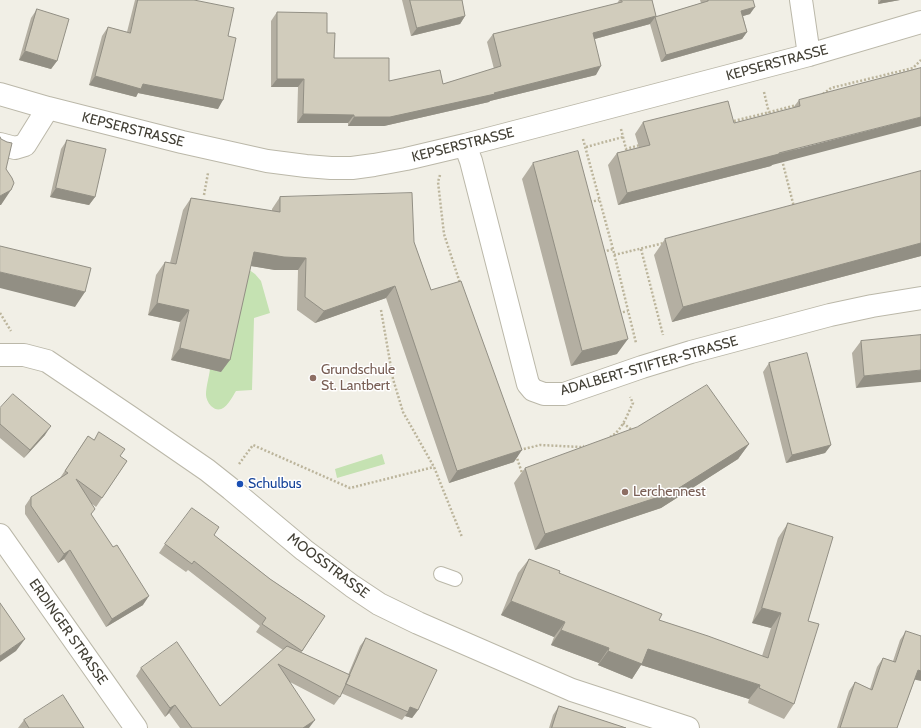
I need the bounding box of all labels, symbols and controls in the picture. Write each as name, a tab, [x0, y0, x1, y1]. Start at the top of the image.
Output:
street label: KEPSERSTRASSE	[724, 41, 830, 85]
street label: KEPSERSTRASSE	[80, 109, 186, 151]
street label: KEPSERSTRASSE	[410, 124, 516, 166]
street label: ADALBERT-STIFTER-STRASSE	[558, 333, 740, 399]
place label: Grundschule St. Lantbert	[321, 362, 395, 394]
marker: Grundschule St. Lantbert	[308, 373, 318, 383]
place label: Schulbus	[248, 476, 302, 492]
marker: Schulbus	[235, 479, 245, 489]
place label: Lerchennest	[633, 484, 706, 500]
marker: Lerchennest	[620, 487, 630, 497]
street label: MOOSSTRASSE	[284, 530, 372, 602]
street label: ERDINGER STRASSE	[25, 576, 111, 688]

